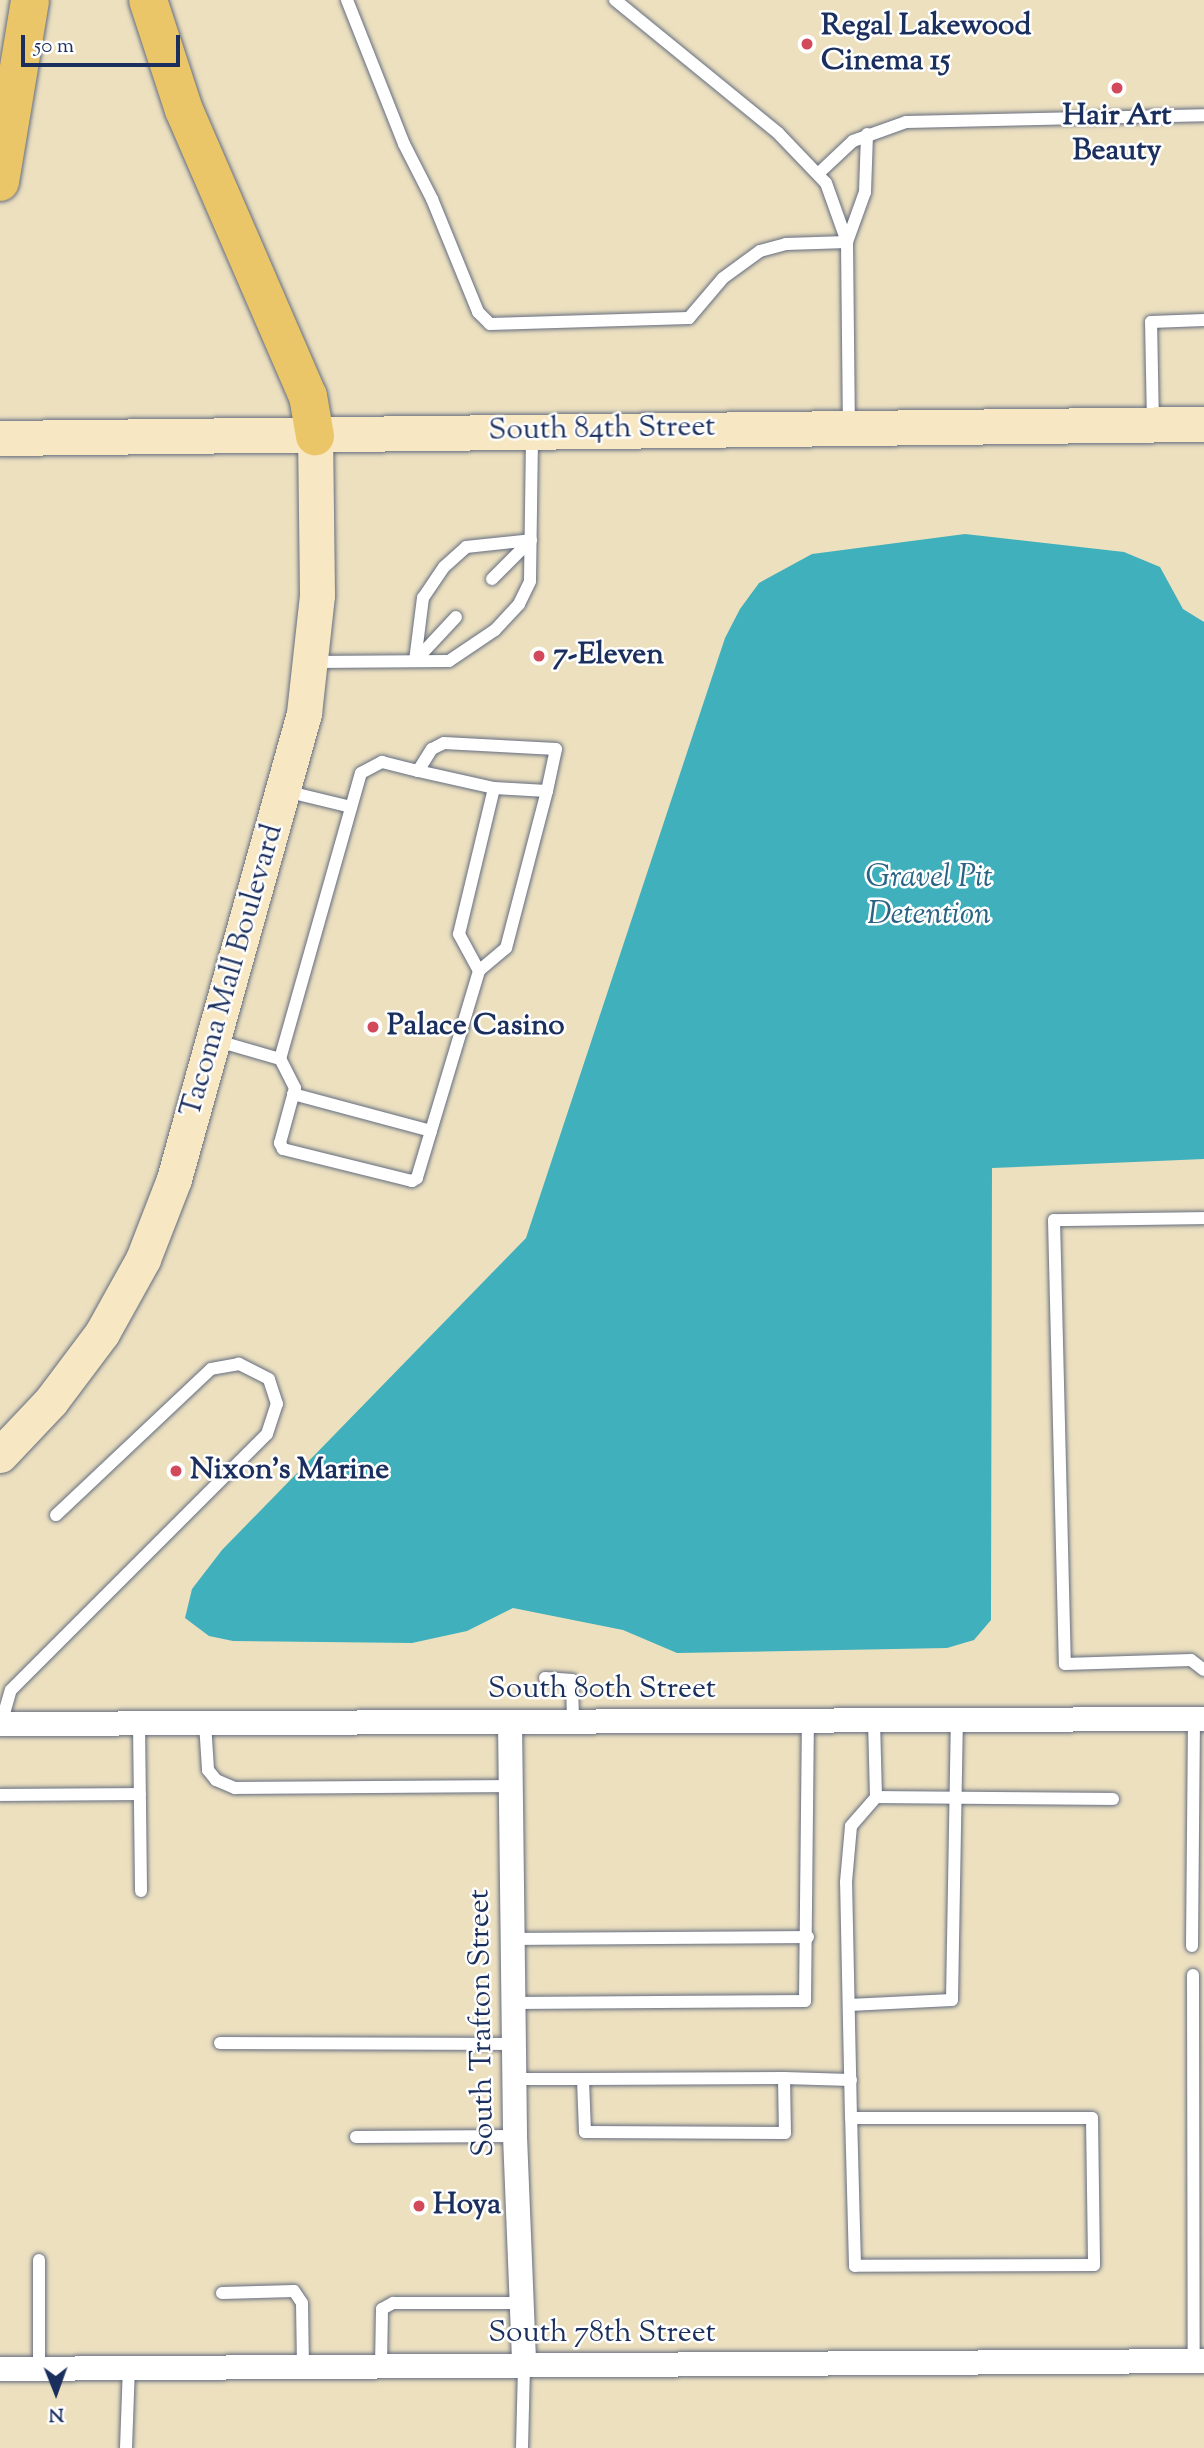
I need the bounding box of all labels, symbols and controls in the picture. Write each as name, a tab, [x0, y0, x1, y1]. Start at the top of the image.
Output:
place label: Regal Lakewood Cinema 15	[821, 9, 1031, 79]
scale bar	[24, 21, 184, 65]
text: 50 m	[34, 32, 74, 62]
marker: Regal Lakewood Cinema 15	[799, 36, 815, 52]
marker: Hair Art Beauty	[1109, 80, 1125, 96]
place label: Hair Art Beauty	[1063, 99, 1171, 170]
street label: South 84th Street	[488, 410, 716, 450]
place label: 7-Eleven	[553, 638, 664, 674]
marker: 7-Eleven	[531, 648, 547, 664]
street label: Tacoma Mall Boulevard	[174, 820, 292, 1122]
water label: Gravel Pit Detention	[866, 860, 992, 935]
place label: Palace Casino	[387, 1009, 565, 1045]
marker: Palace Casino	[365, 1019, 381, 1035]
place label: Nixon's Marine	[190, 1453, 389, 1489]
marker: Nixon's Marine	[168, 1463, 184, 1479]
street label: South 80th Street	[488, 1672, 716, 1708]
street label: South Trafton Street	[463, 1889, 503, 2157]
place label: Hoya	[433, 2188, 501, 2224]
marker: Hoya	[411, 2198, 427, 2214]
street label: South 78th Street	[488, 2316, 716, 2352]
north arrow	[21, 2357, 91, 2427]
text: N	[49, 2400, 64, 2427]

